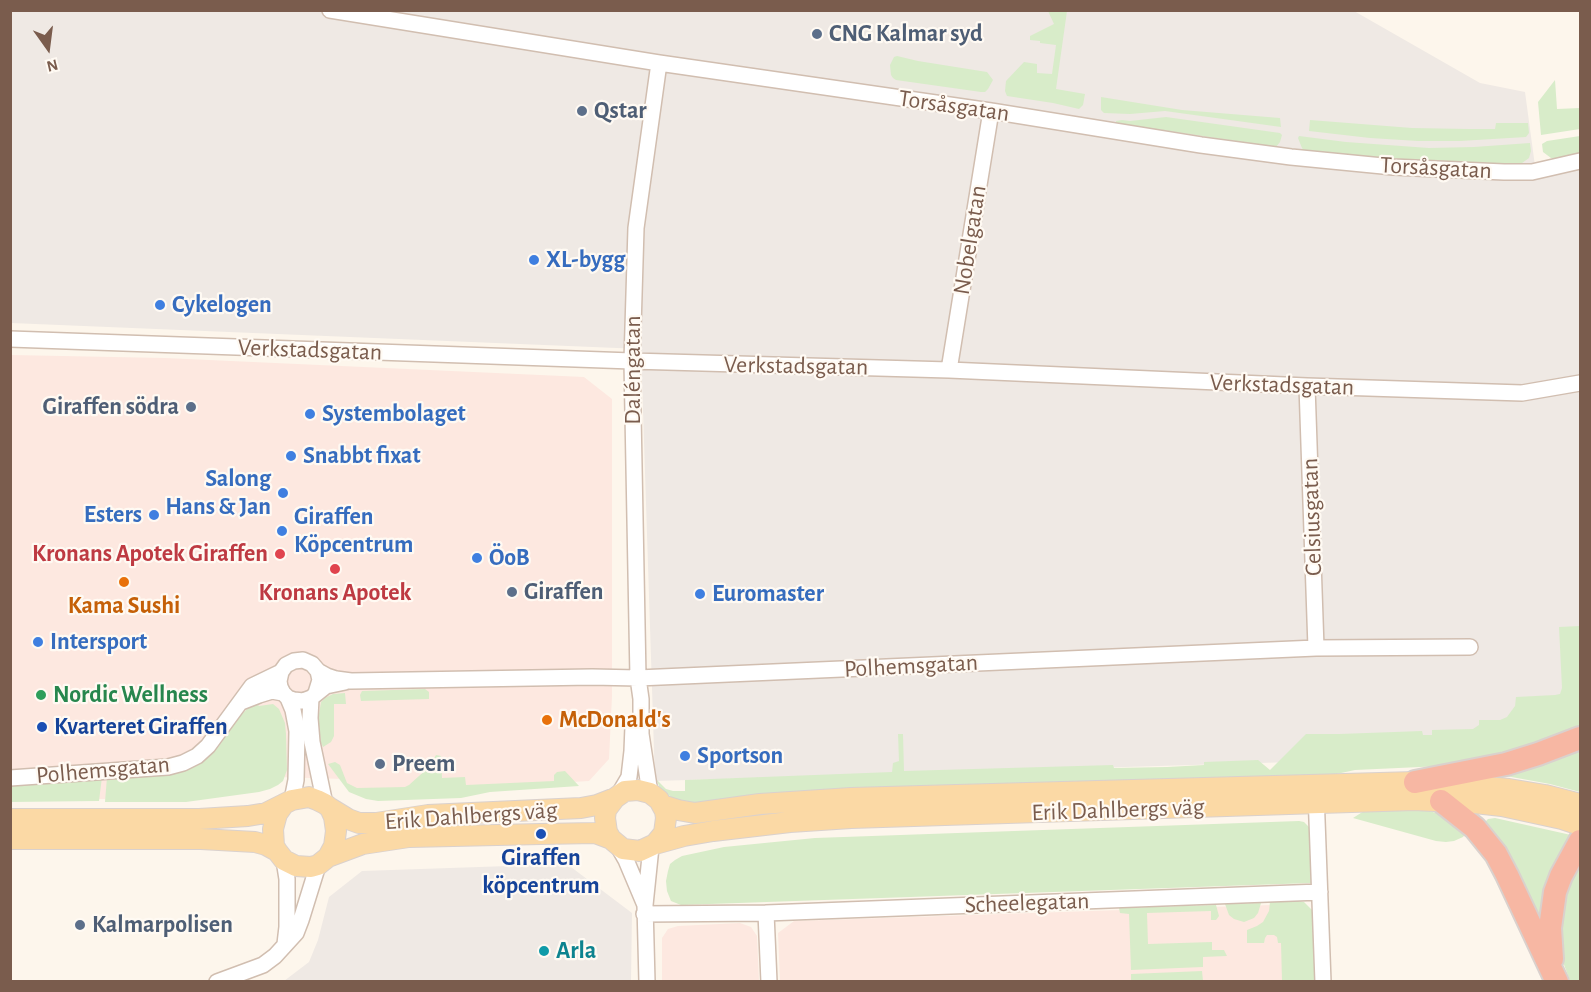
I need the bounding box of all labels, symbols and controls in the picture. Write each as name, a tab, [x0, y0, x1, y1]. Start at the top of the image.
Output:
north arrow	[18, 18, 78, 78]
place label: CNG Kalmar syd	[829, 20, 983, 48]
marker: CNG Kalmar syd	[810, 27, 824, 41]
text: N	[45, 56, 60, 75]
street label: Torsåsgatan	[897, 84, 1011, 128]
place label: Qstar	[594, 97, 647, 125]
marker: Qstar	[575, 104, 589, 118]
street label: Torsåsgatan	[1379, 151, 1493, 185]
street label: Nobelgatan	[947, 183, 993, 297]
place label: XL-bygg	[546, 246, 625, 274]
marker: XL-bygg	[527, 253, 541, 267]
place label: Cykelogen	[172, 291, 272, 319]
marker: Cykelogen	[153, 298, 167, 312]
street label: Daléngatan	[619, 315, 647, 425]
street label: Verkstadsgatan	[237, 333, 383, 367]
street label: Verkstadsgatan	[723, 350, 869, 382]
street label: Verkstadsgatan	[1209, 368, 1355, 402]
place label: Giraffen södra	[43, 393, 179, 421]
marker: Giraffen södra	[184, 400, 198, 414]
place label: Systembolaget	[322, 400, 466, 428]
marker: Systembolaget	[303, 407, 317, 421]
place label: Snabbt fixat	[303, 442, 421, 470]
marker: Snabbt fixat	[284, 449, 298, 463]
street label: Celsiusgatan	[1296, 457, 1328, 577]
place label: Salong Hans & Jan	[165, 465, 271, 521]
marker: Salong Hans & Jan	[276, 486, 290, 500]
place label: Esters	[84, 501, 142, 529]
place label: Giraffen Köpcentrum	[294, 503, 413, 559]
marker: Esters	[147, 508, 161, 522]
marker: Giraffen Köpcentrum	[275, 524, 289, 538]
place label: Kronans Apotek Giraffen	[32, 540, 268, 568]
place label: ÖoB	[489, 544, 530, 572]
marker: Kronans Apotek Giraffen	[273, 547, 287, 561]
marker: ÖoB	[470, 551, 484, 565]
marker: Kronans Apotek	[328, 562, 342, 576]
marker: Kama Sushi	[117, 575, 131, 589]
place label: Giraffen	[524, 578, 603, 606]
place label: Kronans Apotek	[259, 579, 411, 607]
place label: Euromaster	[712, 580, 824, 608]
marker: Giraffen	[505, 585, 519, 599]
marker: Euromaster	[693, 587, 707, 601]
place label: Kama Sushi	[68, 592, 180, 620]
place label: Intersport	[50, 628, 147, 656]
marker: Intersport	[31, 635, 45, 649]
street label: Polhemsgatan	[843, 648, 979, 684]
place label: Nordic Wellness	[53, 681, 208, 709]
marker: Nordic Wellness	[34, 688, 48, 702]
place label: McDonald's	[559, 706, 671, 734]
place label: Kvarteret Giraffen	[54, 713, 228, 741]
marker: McDonald's	[540, 713, 554, 727]
marker: Kvarteret Giraffen	[35, 720, 49, 734]
place label: Sportson	[697, 742, 783, 770]
marker: Sportson	[678, 749, 692, 763]
street label: Polhemsgatan	[35, 750, 171, 790]
place label: Preem	[392, 750, 455, 778]
marker: Preem	[373, 757, 387, 771]
street label: Erik Dahlbergs väg	[1031, 793, 1205, 827]
street label: Erik Dahlbergs väg	[384, 796, 558, 836]
marker: Giraffen köpcentrum	[534, 827, 548, 841]
place label: Giraffen köpcentrum	[482, 844, 600, 900]
street label: Scheelegatan	[964, 886, 1090, 920]
place label: Kalmarpolisen	[92, 911, 233, 939]
marker: Kalmarpolisen	[73, 918, 87, 932]
place label: Arla	[556, 937, 596, 965]
marker: Arla	[537, 944, 551, 958]

